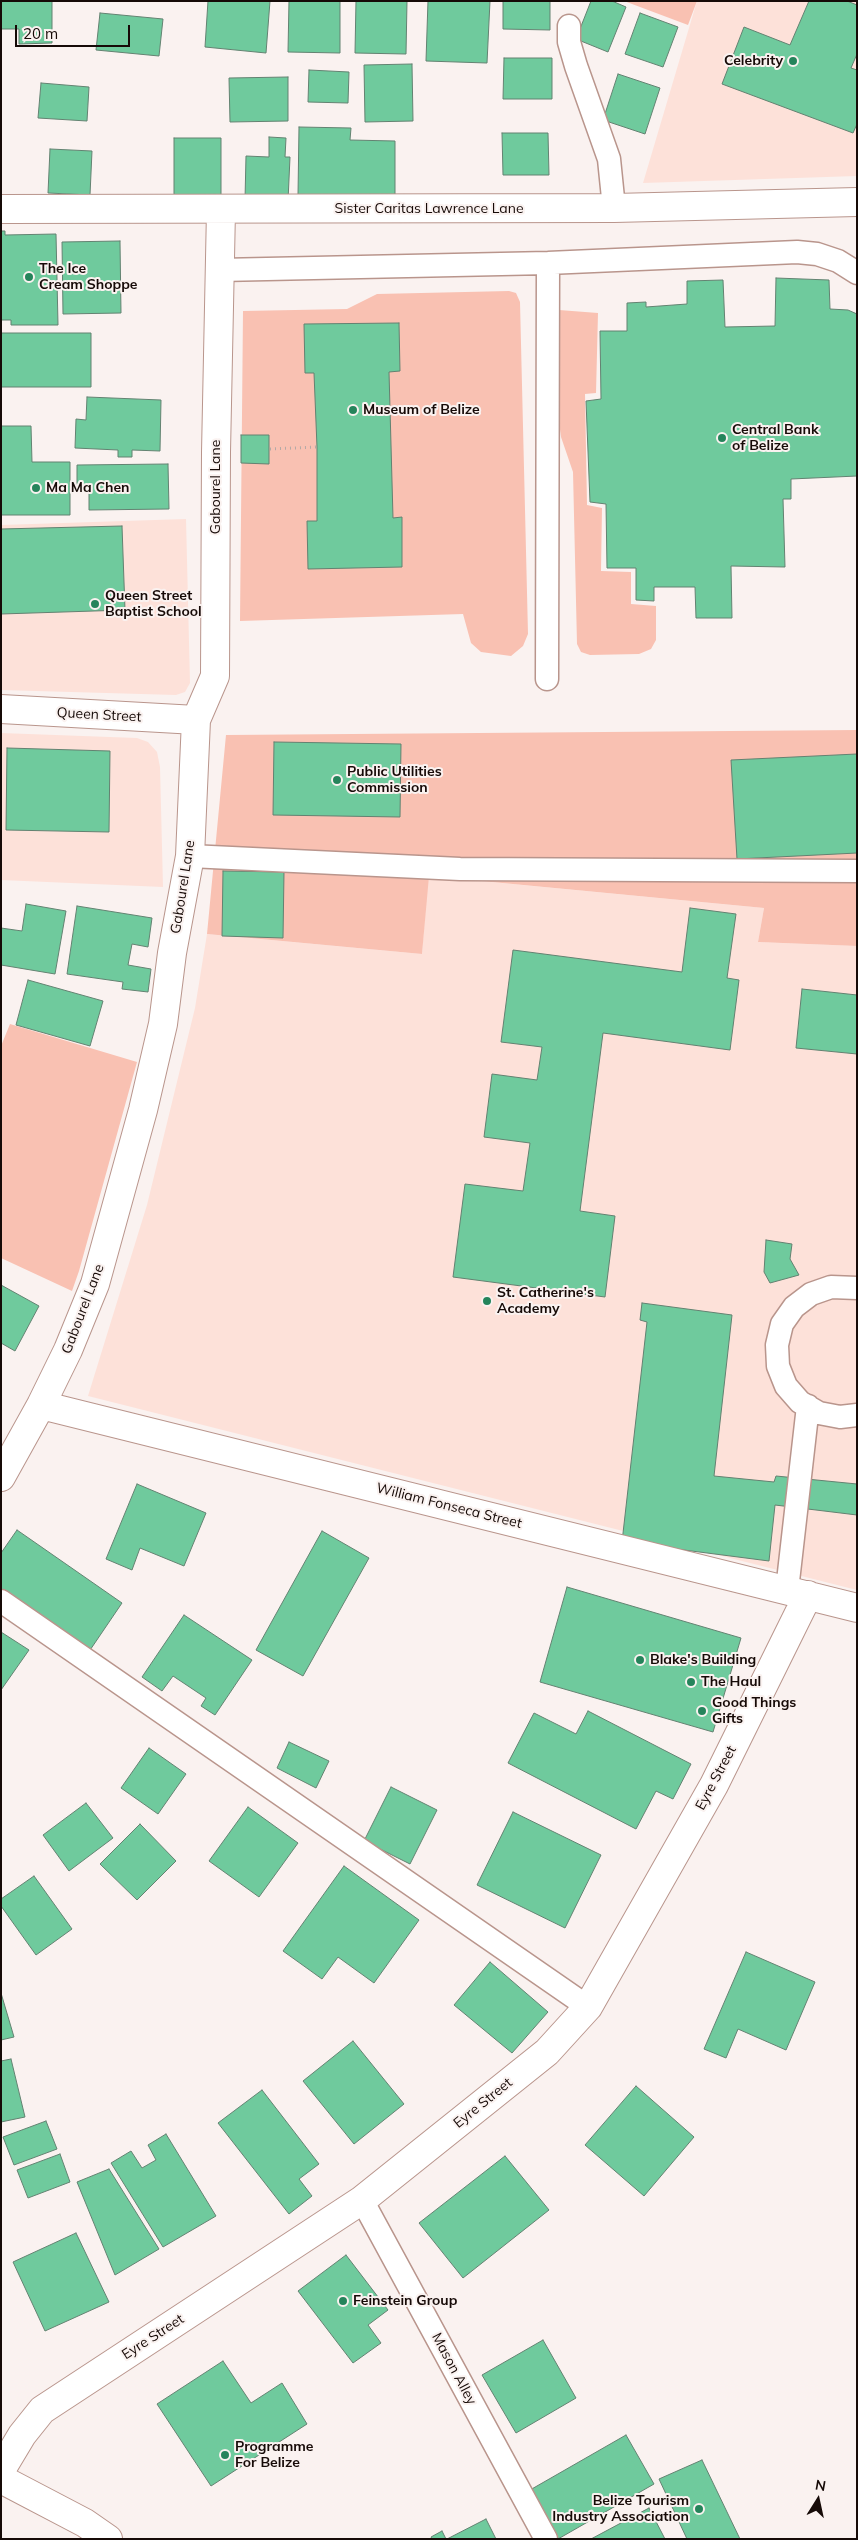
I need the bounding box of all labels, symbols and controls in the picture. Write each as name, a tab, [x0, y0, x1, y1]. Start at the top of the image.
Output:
scale bar	[18, 15, 132, 47]
text: 20 m	[23, 24, 58, 43]
place label: Celebrity	[724, 53, 783, 69]
marker: Celebrity	[787, 55, 799, 67]
street label: Sister Caritas Lawrence Lane	[334, 201, 524, 217]
place label: The Ice Cream Shoppe	[39, 261, 138, 294]
marker: The Ice Cream Shoppe	[23, 271, 35, 283]
place label: Museum of Belize	[363, 402, 480, 418]
marker: Museum of Belize	[347, 404, 359, 416]
place label: Central Bank of Belize	[732, 422, 819, 454]
marker: Central Bank of Belize	[716, 432, 728, 444]
street label: Gabourel Lane	[208, 440, 224, 534]
place label: Ma Ma Chen	[46, 480, 130, 496]
marker: Ma Ma Chen	[30, 482, 42, 494]
place label: Queen Street Baptist School	[105, 588, 202, 620]
marker: Queen Street Baptist School	[89, 598, 101, 610]
street label: Queen Street	[56, 704, 142, 726]
place label: Public Utilities Commission	[347, 764, 442, 796]
marker: Public Utilities Commission	[331, 774, 343, 786]
street label: Gabourel Lane	[167, 839, 199, 935]
street label: Gabourel Lane	[58, 1262, 108, 1356]
place label: St. Catherine's Academy	[497, 1285, 594, 1318]
marker: St. Catherine's Academy	[481, 1295, 493, 1307]
street label: William Fonseca Street	[375, 1480, 523, 1532]
place label: Blake's Building	[650, 1652, 756, 1668]
marker: Blake's Building	[634, 1654, 646, 1666]
place label: The Haul	[701, 1674, 761, 1690]
marker: The Haul	[685, 1676, 697, 1688]
place label: Good Things Gifts	[712, 1695, 796, 1728]
marker: Good Things Gifts	[696, 1705, 708, 1717]
street label: Eyre Street	[692, 1743, 740, 1813]
street label: Eyre Street	[450, 2074, 516, 2132]
place label: Feinstein Group	[353, 2293, 457, 2309]
marker: Feinstein Group	[337, 2295, 349, 2307]
street label: Eyre Street	[119, 2311, 187, 2363]
street label: Mason Alley	[428, 2330, 480, 2408]
place label: Programme For Belize	[235, 2439, 314, 2472]
marker: Programme For Belize	[219, 2449, 231, 2461]
north arrow	[793, 2475, 843, 2525]
text: N	[814, 2475, 827, 2495]
place label: Belize Tourism Industry Association	[552, 2493, 689, 2526]
marker: Belize Tourism Industry Association	[693, 2503, 705, 2515]

